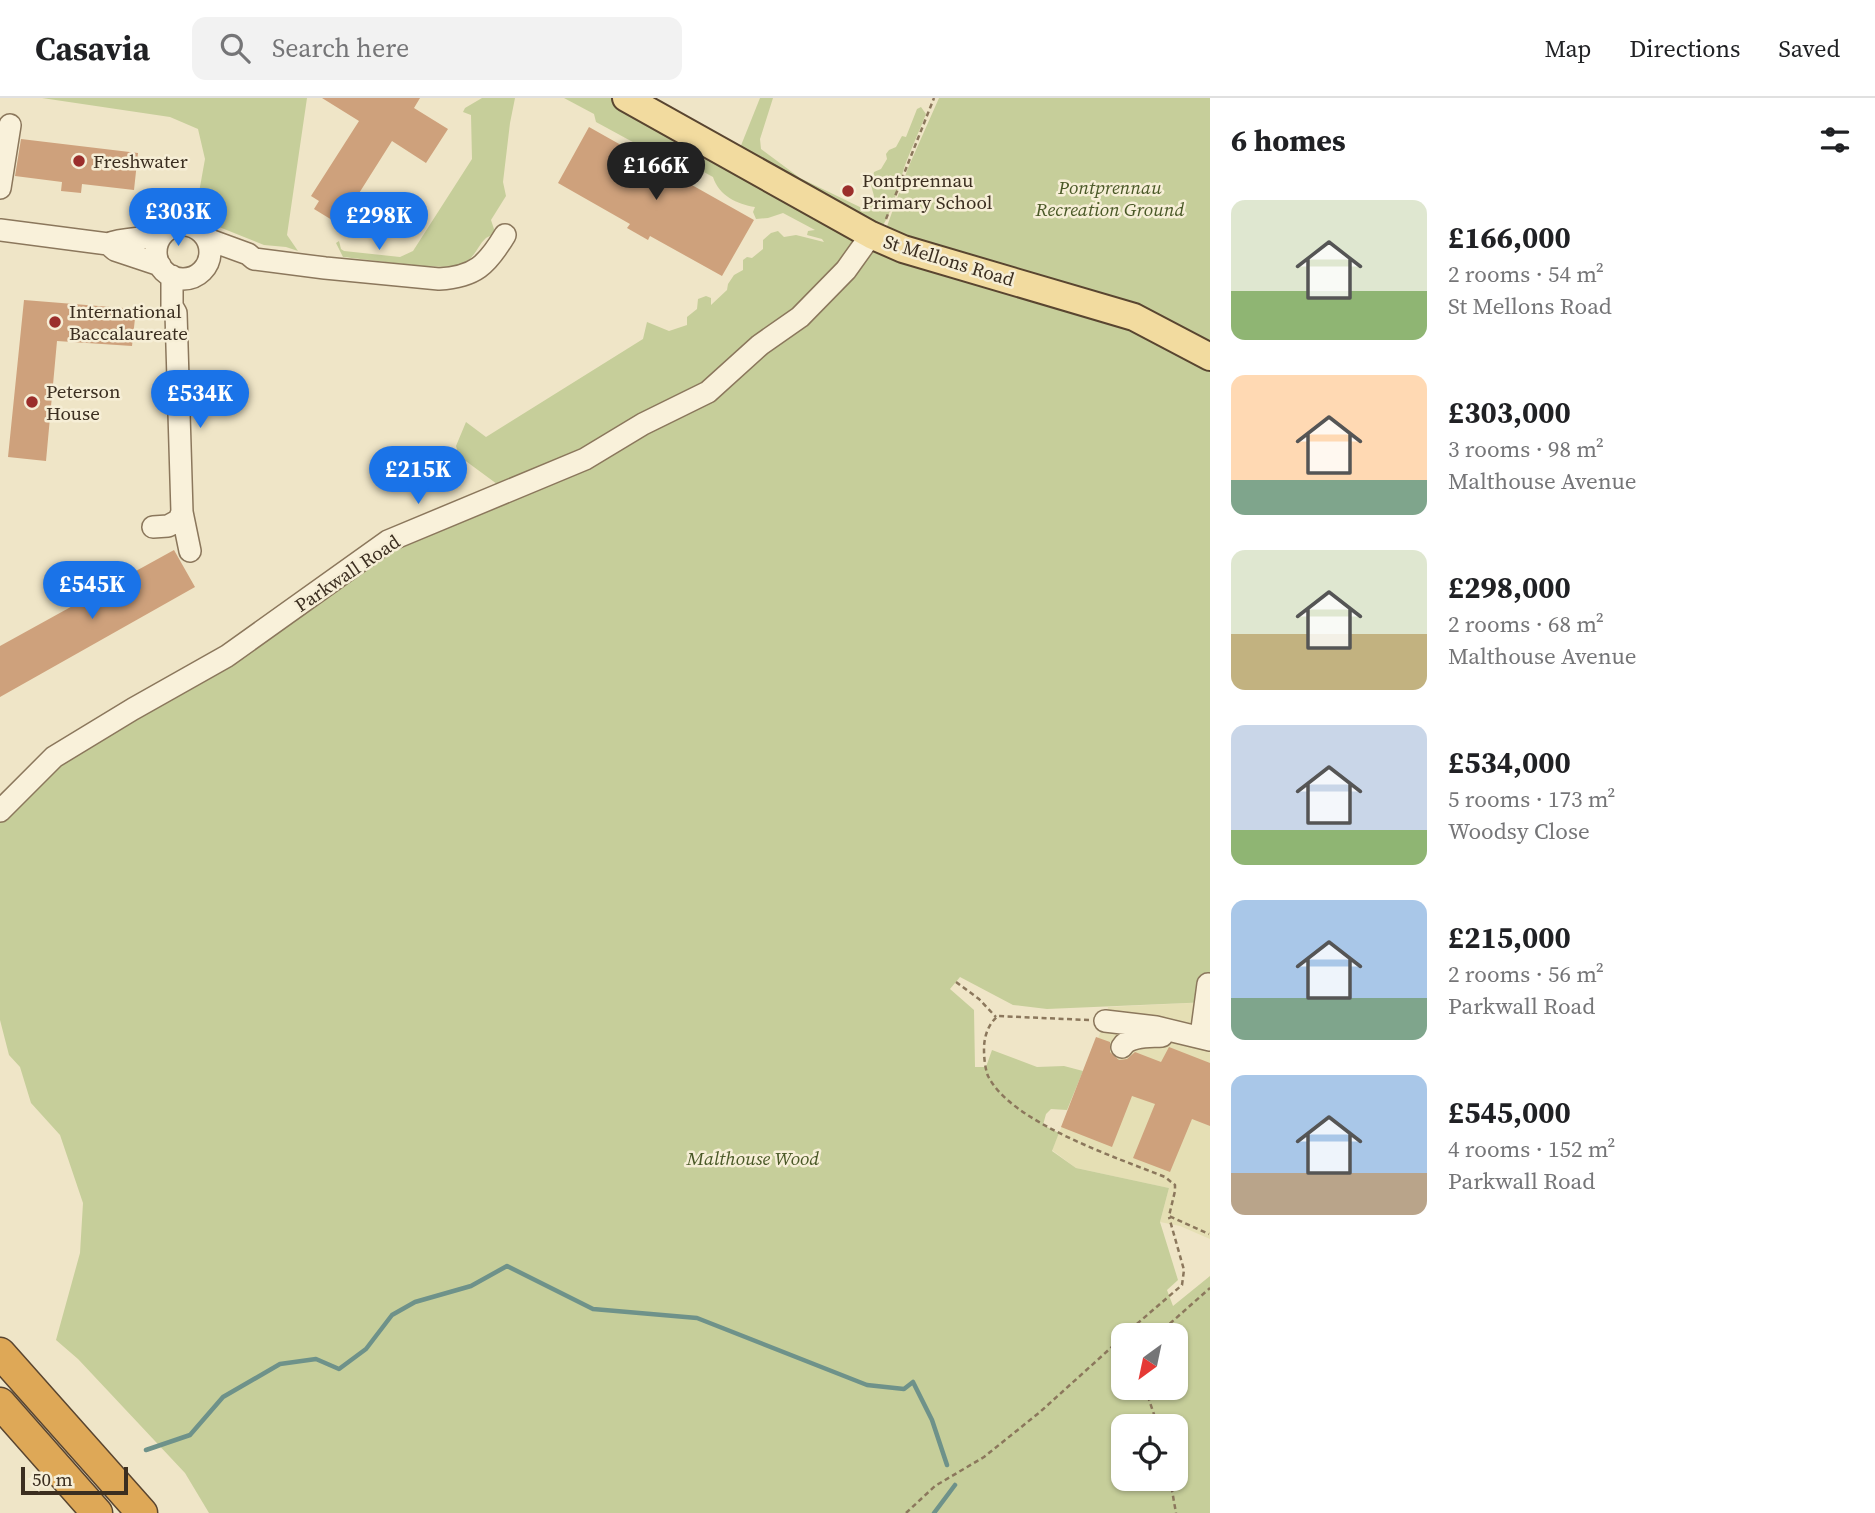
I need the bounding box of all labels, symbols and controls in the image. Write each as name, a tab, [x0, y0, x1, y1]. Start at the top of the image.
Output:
search box	[192, 17, 682, 80]
text: Casavia	[35, 26, 150, 71]
icon: search	[216, 29, 254, 67]
text: Search here	[272, 30, 409, 66]
text: Map	[1544, 32, 1591, 65]
text: Directions	[1629, 32, 1740, 65]
text: Saved	[1778, 32, 1840, 65]
text: 6 homes	[1231, 120, 1346, 161]
icon: filters	[1816, 121, 1854, 159]
pin: £166K	[607, 142, 705, 202]
place label: Freshwater	[93, 148, 188, 174]
text: £166K	[623, 149, 689, 181]
marker: Freshwater	[71, 153, 87, 169]
place label: Pontprennau Primary School	[862, 167, 993, 215]
park label: Pontprennau Recreation Ground	[1035, 174, 1185, 222]
marker: Pontprennau Primary School	[840, 183, 856, 199]
pin: £303K	[129, 188, 227, 248]
pin: £298K	[330, 192, 428, 252]
text: £303K	[145, 195, 211, 227]
text: £298K	[346, 199, 412, 231]
text: £166,000	[1448, 217, 1571, 258]
street label: St Mellons Road	[880, 228, 1018, 292]
icon: home	[1287, 228, 1371, 312]
text: 2 rooms · 54 m²	[1448, 258, 1604, 290]
text: St Mellons Road	[1448, 290, 1612, 322]
place label: International Baccalaureate	[69, 298, 188, 346]
marker: International Baccalaureate	[47, 314, 63, 330]
pin: £534K	[151, 370, 249, 430]
text: £534K	[167, 377, 233, 409]
place label: Peterson House	[46, 378, 120, 426]
text: £303,000	[1448, 392, 1571, 433]
marker: Peterson House	[24, 394, 40, 410]
icon: home	[1287, 403, 1371, 487]
text: 3 rooms · 98 m²	[1448, 433, 1604, 465]
pin: £215K	[369, 446, 467, 506]
text: £215K	[385, 453, 451, 485]
text: Malthouse Avenue	[1448, 465, 1637, 497]
street label: Parkwall Road	[289, 528, 405, 618]
pin: £545K	[43, 561, 141, 621]
text: £298,000	[1448, 567, 1571, 608]
text: £545K	[59, 568, 125, 600]
icon: home	[1287, 578, 1371, 662]
text: 2 rooms · 68 m²	[1448, 608, 1604, 640]
text: Malthouse Avenue	[1448, 640, 1637, 672]
text: £534,000	[1448, 742, 1571, 783]
icon: home	[1287, 753, 1371, 837]
text: 5 rooms · 173 m²	[1448, 783, 1615, 815]
text: Woodsy Close	[1448, 815, 1590, 847]
text: £215,000	[1448, 917, 1571, 958]
icon: home	[1287, 928, 1371, 1012]
text: 2 rooms · 56 m²	[1448, 958, 1604, 990]
text: Parkwall Road	[1448, 990, 1595, 1022]
text: £545,000	[1448, 1092, 1571, 1133]
icon: home	[1287, 1103, 1371, 1187]
text: 4 rooms · 152 m²	[1448, 1133, 1615, 1165]
park label: Malthouse Wood	[686, 1145, 819, 1171]
text: Parkwall Road	[1448, 1165, 1595, 1197]
north arrow	[1111, 1323, 1188, 1400]
map controls	[1111, 1323, 1188, 1491]
button: locate	[1111, 1414, 1188, 1491]
scale bar	[21, 1464, 128, 1496]
text: 50 m	[32, 1466, 73, 1492]

